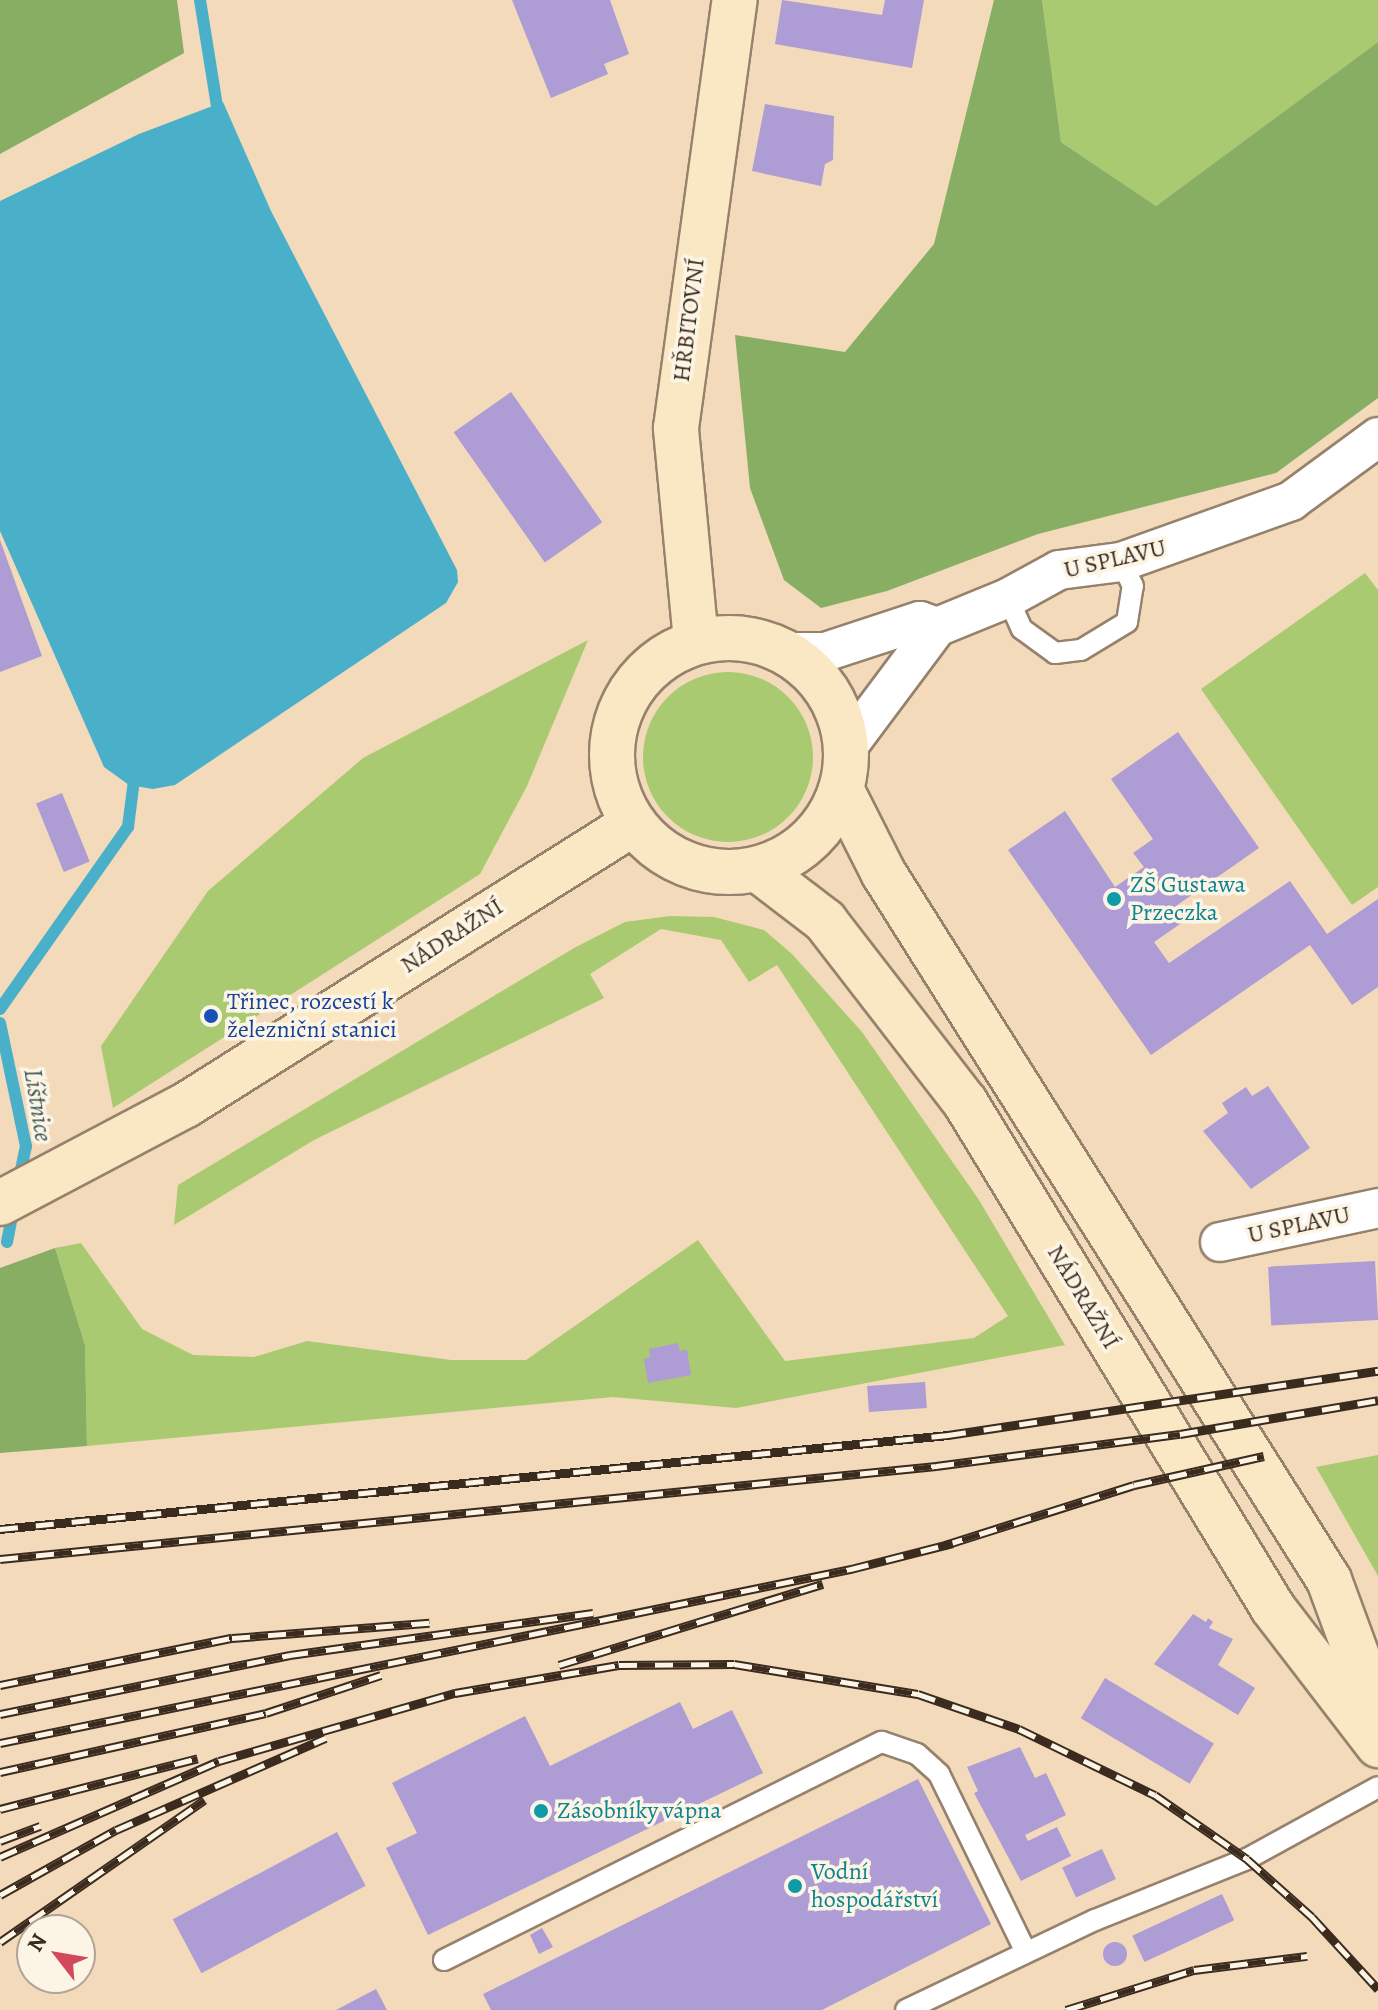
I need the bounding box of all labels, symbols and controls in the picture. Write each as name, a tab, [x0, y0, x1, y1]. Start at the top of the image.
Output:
street label: HŘBITOVNÍ	[667, 256, 711, 384]
street label: U SPLAVU	[1061, 533, 1169, 585]
place label: ZŠ Gustawa Przeczka	[1130, 871, 1246, 927]
marker: ZŠ Gustawa Przeczka	[1105, 890, 1123, 908]
street label: NÁDRAŽNÍ	[395, 892, 509, 980]
place label: Třinec, rozcestí k železniční stanici	[227, 988, 397, 1044]
marker: Třinec, rozcestí k železniční stanici	[202, 1007, 220, 1025]
water label: Líštnice	[17, 1066, 59, 1144]
street label: U SPLAVU	[1245, 1200, 1353, 1250]
street label: NÁDRAŽNÍ	[1041, 1240, 1125, 1354]
place label: Zásobníky vápna	[557, 1797, 721, 1825]
marker: Zásobníky vápna	[532, 1802, 550, 1820]
place label: Vodní hospodářství	[811, 1858, 938, 1914]
marker: Vodní hospodářství	[786, 1877, 804, 1895]
north arrow	[16, 1914, 96, 1994]
text: N	[20, 1928, 54, 1957]

